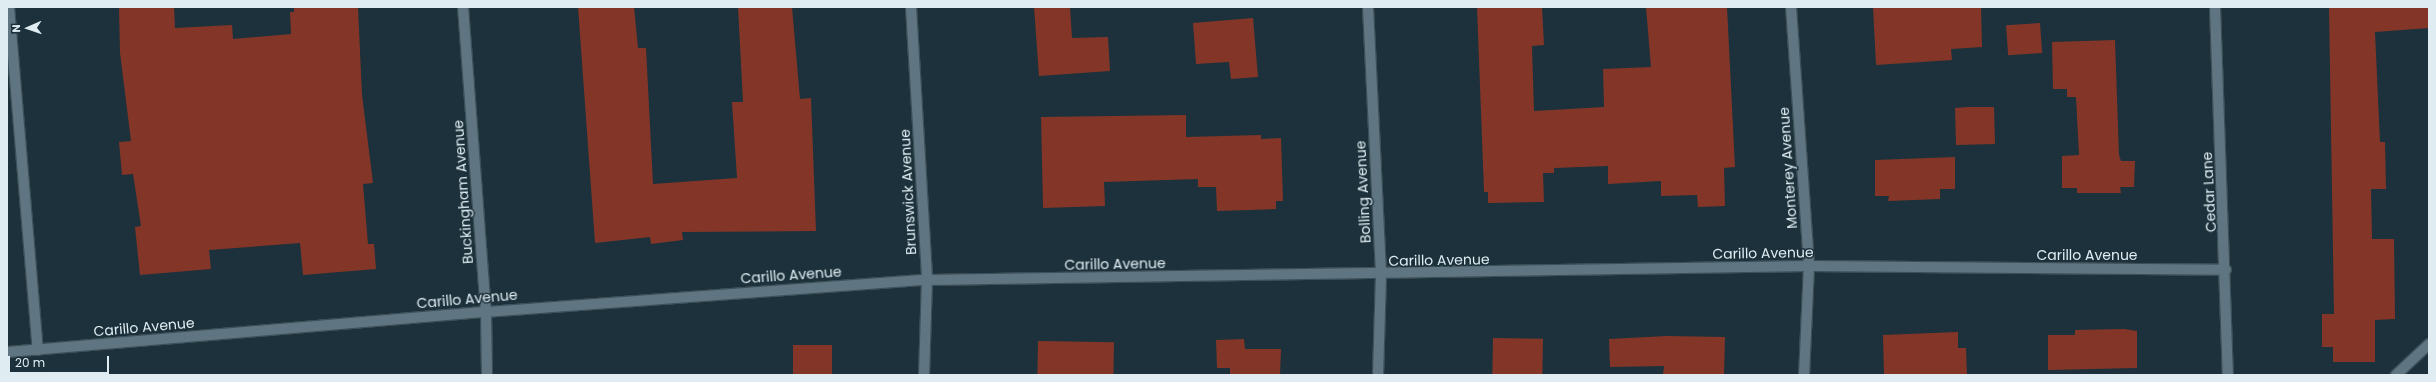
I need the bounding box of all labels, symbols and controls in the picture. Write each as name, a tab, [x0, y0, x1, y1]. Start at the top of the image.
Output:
north arrow	[8, 8, 48, 48]
text: N	[8, 24, 24, 33]
street label: Monterey Avenue	[1775, 107, 1801, 229]
street label: Buckingham Avenue	[450, 119, 476, 265]
street label: Brunswick Avenue	[896, 129, 920, 255]
street label: Bolling Avenue	[1352, 140, 1374, 244]
street label: Cedar Lane	[2199, 151, 2219, 233]
street label: Carillo Avenue	[1712, 244, 1814, 262]
street label: Carillo Avenue	[2036, 247, 2138, 263]
street label: Carillo Avenue	[1388, 251, 1490, 269]
street label: Carillo Avenue	[1064, 255, 1166, 273]
street label: Carillo Avenue	[740, 263, 842, 287]
street label: Carillo Avenue	[416, 286, 518, 312]
street label: Carillo Avenue	[93, 314, 195, 340]
scale bar	[10, 348, 111, 374]
text: 20 m	[15, 354, 45, 371]

